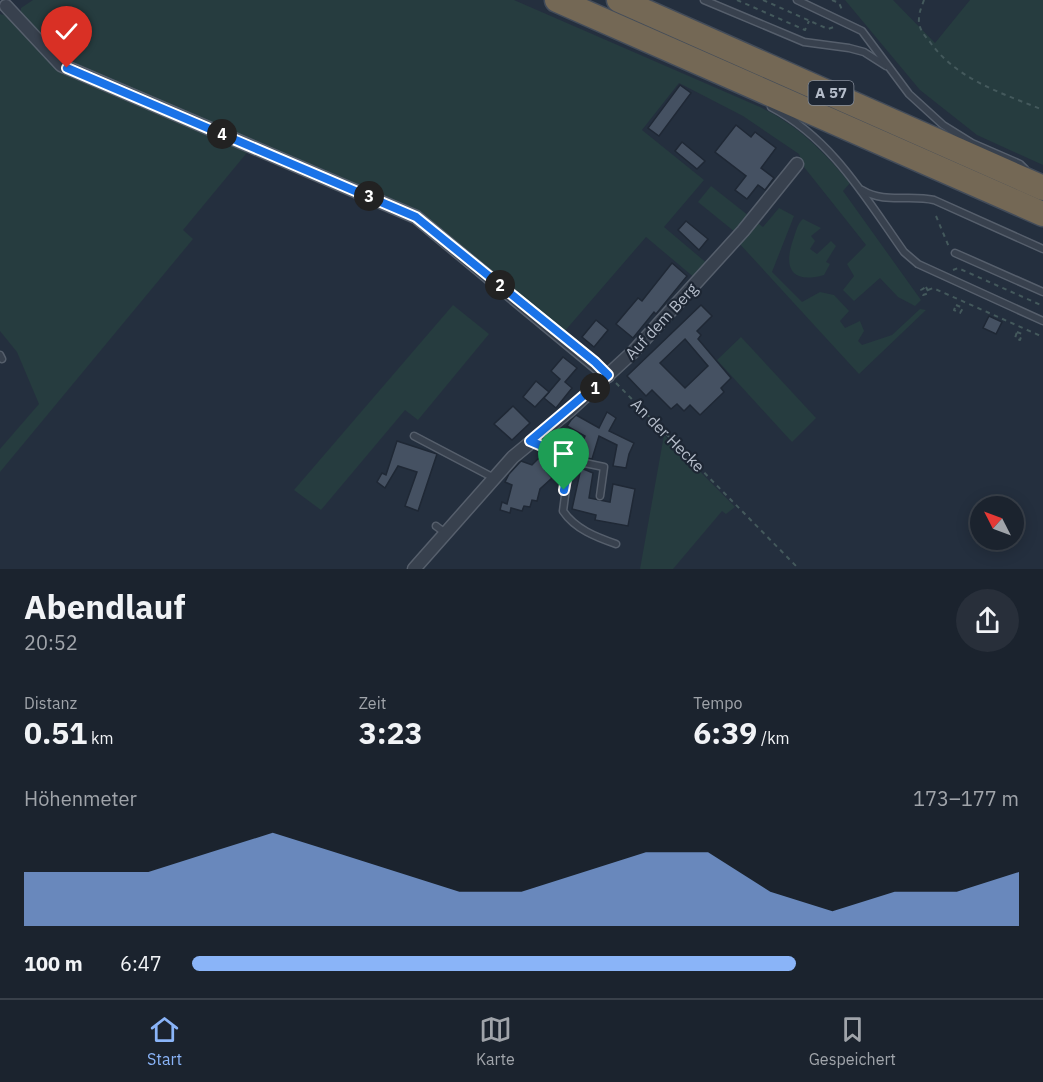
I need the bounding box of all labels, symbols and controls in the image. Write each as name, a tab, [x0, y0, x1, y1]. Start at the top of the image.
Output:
pin	[41, 6, 92, 68]
icon: check	[50, 15, 83, 48]
road number: A 57	[808, 81, 854, 105]
pin: 4	[207, 119, 237, 149]
text: 4	[217, 124, 227, 144]
pin: 3	[354, 181, 384, 211]
text: 3	[364, 186, 374, 206]
pin: 2	[485, 270, 515, 300]
text: 2	[495, 275, 505, 295]
street label: Auf dem Berg	[621, 278, 702, 363]
pin: 1	[580, 373, 610, 403]
text: 1	[590, 378, 600, 398]
street label: An der Hecke	[627, 394, 709, 476]
pin	[538, 428, 589, 490]
icon: arrive	[547, 437, 580, 470]
north arrow	[970, 496, 1024, 550]
map controls	[970, 496, 1024, 550]
text: Abendlauf	[24, 585, 185, 628]
button: share	[956, 589, 1019, 652]
text: 20:52	[24, 629, 78, 656]
text: Distanz	[24, 693, 77, 713]
text: Zeit	[359, 693, 386, 713]
text: Tempo	[693, 693, 742, 713]
text: 0.51	[24, 713, 87, 752]
text: 3:23	[359, 713, 423, 752]
text: 6:39	[693, 713, 757, 752]
text: km	[87, 728, 114, 748]
text: /km	[757, 728, 790, 748]
text: Höhenmeter	[24, 785, 137, 812]
text: 173–177 m	[913, 785, 1019, 812]
text: 100 m	[24, 950, 83, 977]
text: 6:47	[120, 950, 162, 977]
tab: Start	[147, 1013, 182, 1069]
tab: Karte	[476, 1013, 515, 1069]
tab: Gespeichert	[809, 1013, 896, 1069]

